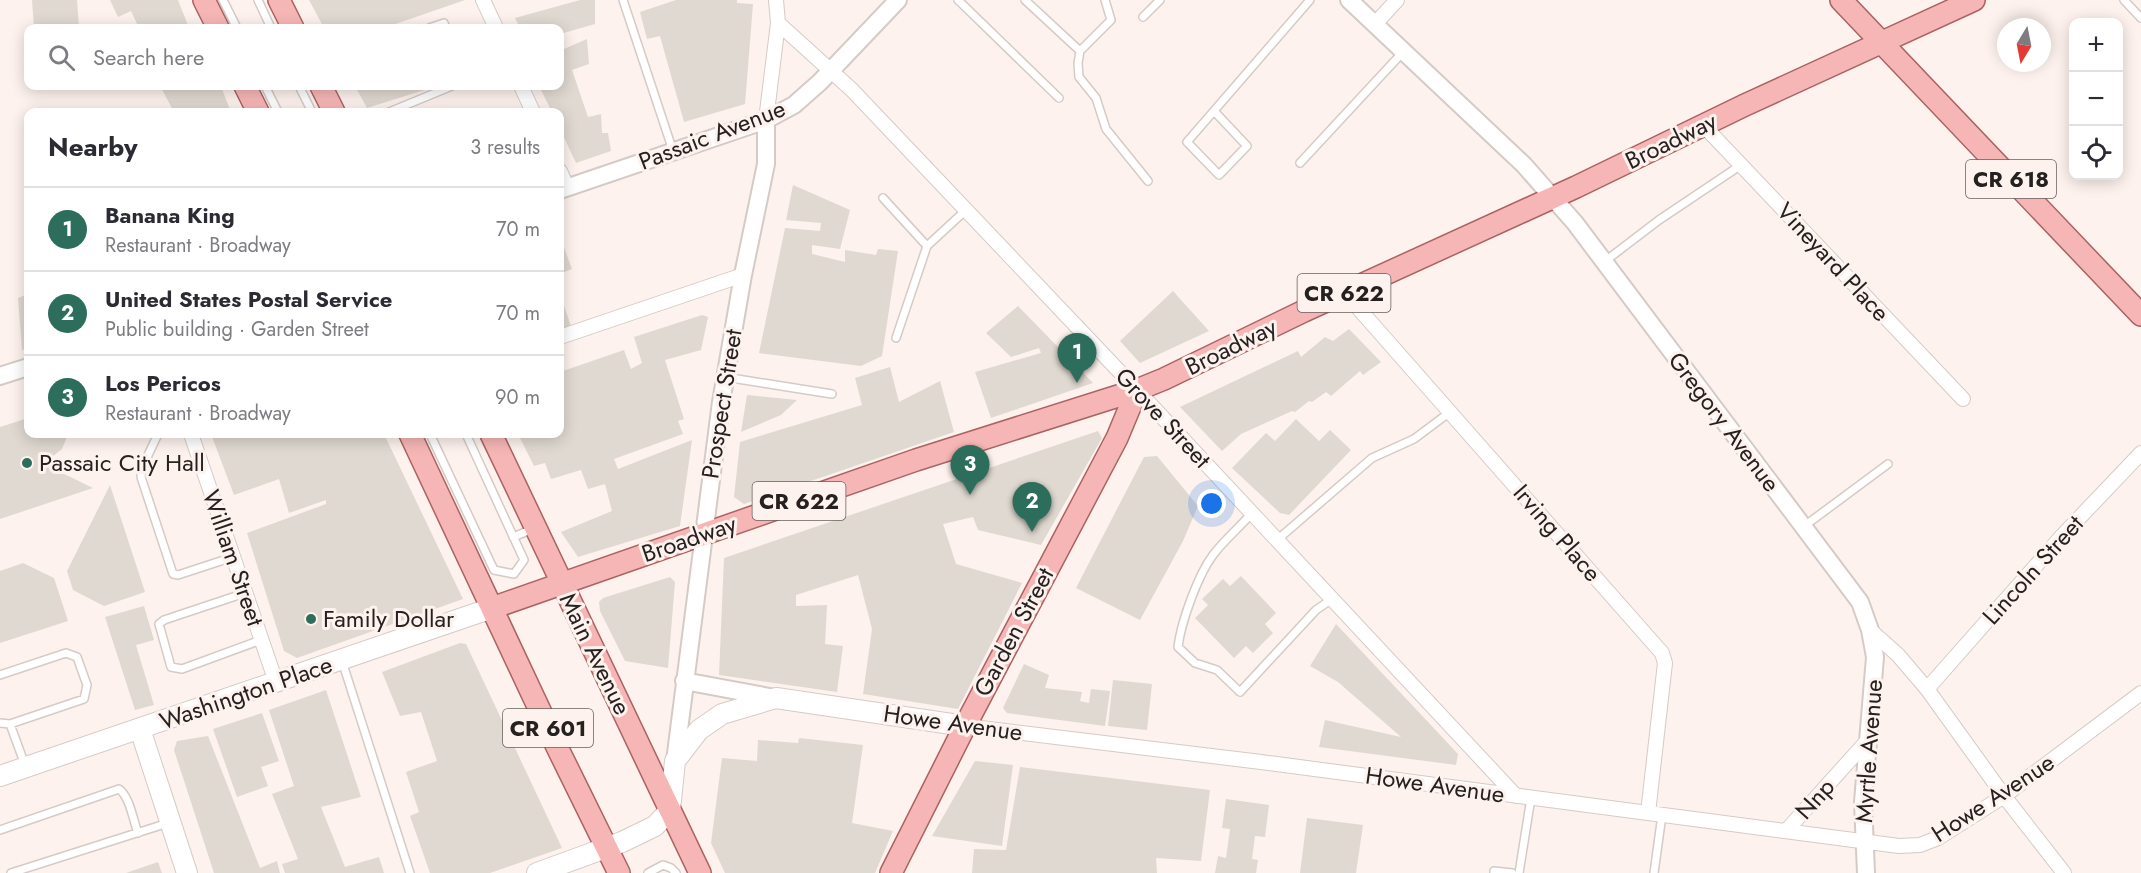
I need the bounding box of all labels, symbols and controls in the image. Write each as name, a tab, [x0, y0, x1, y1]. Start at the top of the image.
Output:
north arrow	[1997, 18, 2051, 72]
map controls	[2069, 18, 2123, 180]
button: +	[2069, 18, 2123, 72]
search box	[24, 24, 564, 90]
icon: search	[45, 41, 78, 74]
text: Search here	[93, 41, 204, 73]
button: −	[2069, 72, 2123, 126]
street label: Passaic Avenue	[633, 91, 790, 179]
street label: Broadway	[1619, 103, 1723, 178]
button: locate	[2069, 126, 2123, 180]
text: Nearby	[48, 128, 137, 166]
text: 3 results	[470, 133, 540, 162]
road number: CR 618	[1966, 160, 2056, 198]
street label: Vineyard Place	[1769, 194, 1898, 329]
text: Banana King	[105, 199, 235, 231]
text: 1	[62, 215, 73, 244]
text: 70 m	[496, 215, 540, 244]
text: Restaurant · Broadway	[105, 231, 291, 260]
road number: CR 622	[1298, 274, 1390, 312]
text: United States Postal Service	[105, 283, 392, 315]
text: 2	[61, 299, 74, 328]
text: 70 m	[496, 299, 540, 328]
street label: Broadway	[1179, 309, 1283, 384]
text: Public building · Garden Street	[105, 315, 369, 344]
street label: Prospect Street	[692, 326, 751, 481]
pin: 1	[1058, 334, 1096, 383]
street label: Gregory Avenue	[1660, 344, 1789, 499]
street label: Grove Street	[1108, 360, 1219, 476]
text: Los Pericos	[105, 367, 221, 399]
text: 3	[61, 383, 74, 412]
text: 90 m	[495, 383, 540, 412]
text: Restaurant · Broadway	[105, 399, 291, 428]
place label: Passaic City Hall	[39, 445, 205, 480]
pin: 3	[950, 446, 990, 495]
marker: Passaic City Hall	[20, 456, 34, 470]
street label: Irving Place	[1505, 476, 1610, 589]
road number: CR 622	[752, 482, 846, 520]
pin: 2	[1012, 482, 1052, 532]
street label: William Street	[194, 485, 273, 631]
your location	[1197, 489, 1226, 518]
street label: Broadway	[637, 506, 741, 571]
street label: Lincoln Street	[1974, 507, 2092, 632]
street label: Garden Street	[965, 561, 1062, 702]
street label: Main Avenue	[551, 587, 640, 721]
place label: Family Dollar	[323, 601, 455, 636]
marker: Family Dollar	[304, 612, 318, 626]
street label: Washington Place	[155, 647, 337, 738]
street label: Myrtle Avenue	[1846, 678, 1891, 824]
street label: Howe Avenue	[881, 695, 1025, 750]
road number: CR 601	[503, 709, 593, 747]
street label: Howe Avenue	[1924, 745, 2061, 850]
street label: Howe Avenue	[1363, 757, 1507, 812]
street label: Nnp	[1787, 770, 1843, 827]

